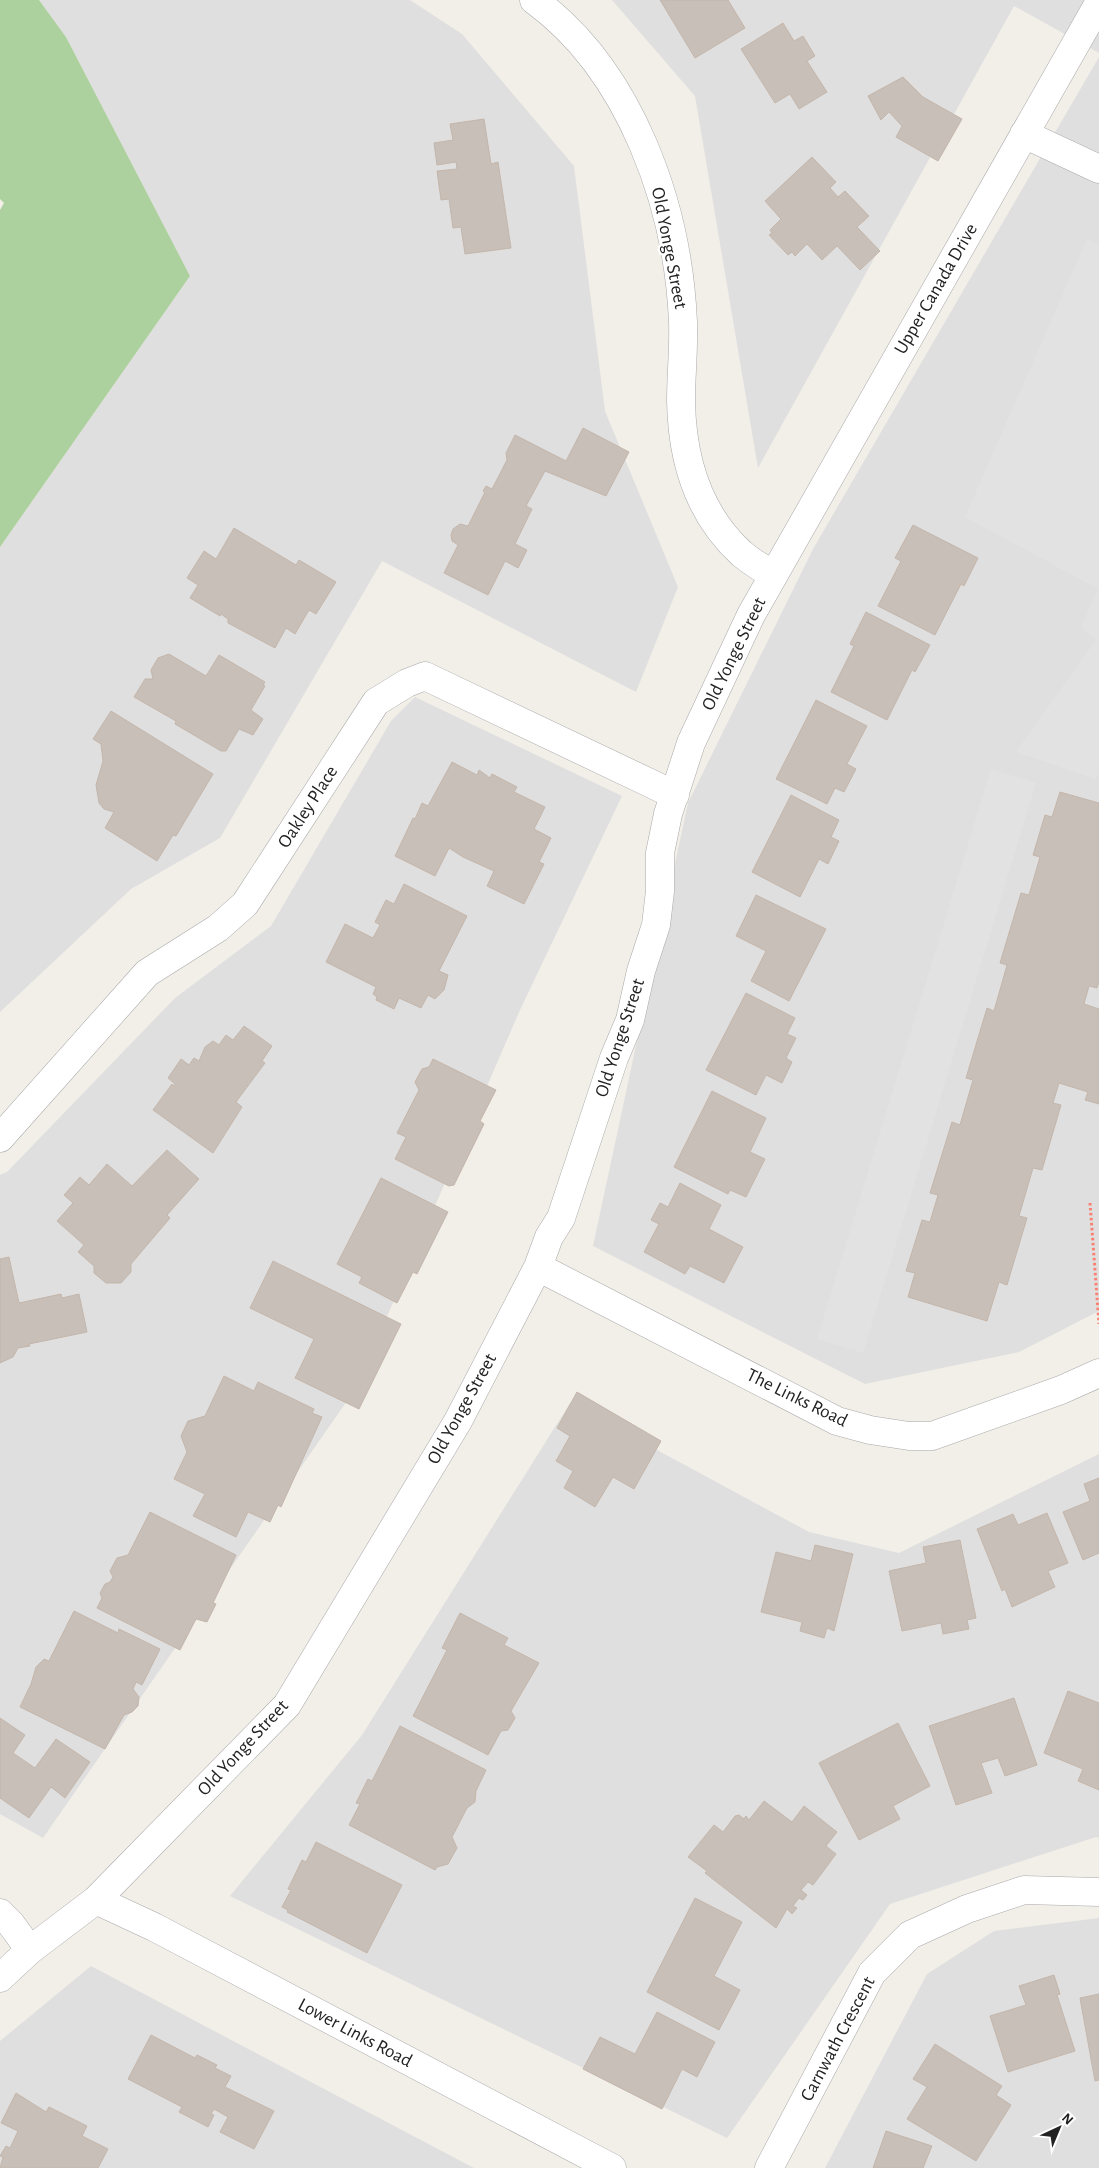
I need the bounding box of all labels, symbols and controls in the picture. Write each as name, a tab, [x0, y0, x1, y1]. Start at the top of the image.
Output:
street label: Old Yonge Street	[648, 186, 690, 310]
street label: Upper Canada Drive	[891, 221, 981, 357]
street label: Old Yonge Street	[698, 594, 770, 714]
street label: Oakley Place	[275, 763, 341, 851]
street label: Old Yonge Street	[592, 976, 648, 1100]
street label: Old Yonge Street	[424, 1350, 500, 1468]
street label: The Links Road	[743, 1365, 851, 1431]
street label: Old Yonge Street	[194, 1696, 292, 1800]
street label: Carnwath Crescent	[797, 1974, 879, 2104]
street label: Lower Links Road	[295, 1995, 415, 2071]
north arrow	[1034, 2103, 1084, 2153]
text: N	[1059, 2111, 1076, 2128]

